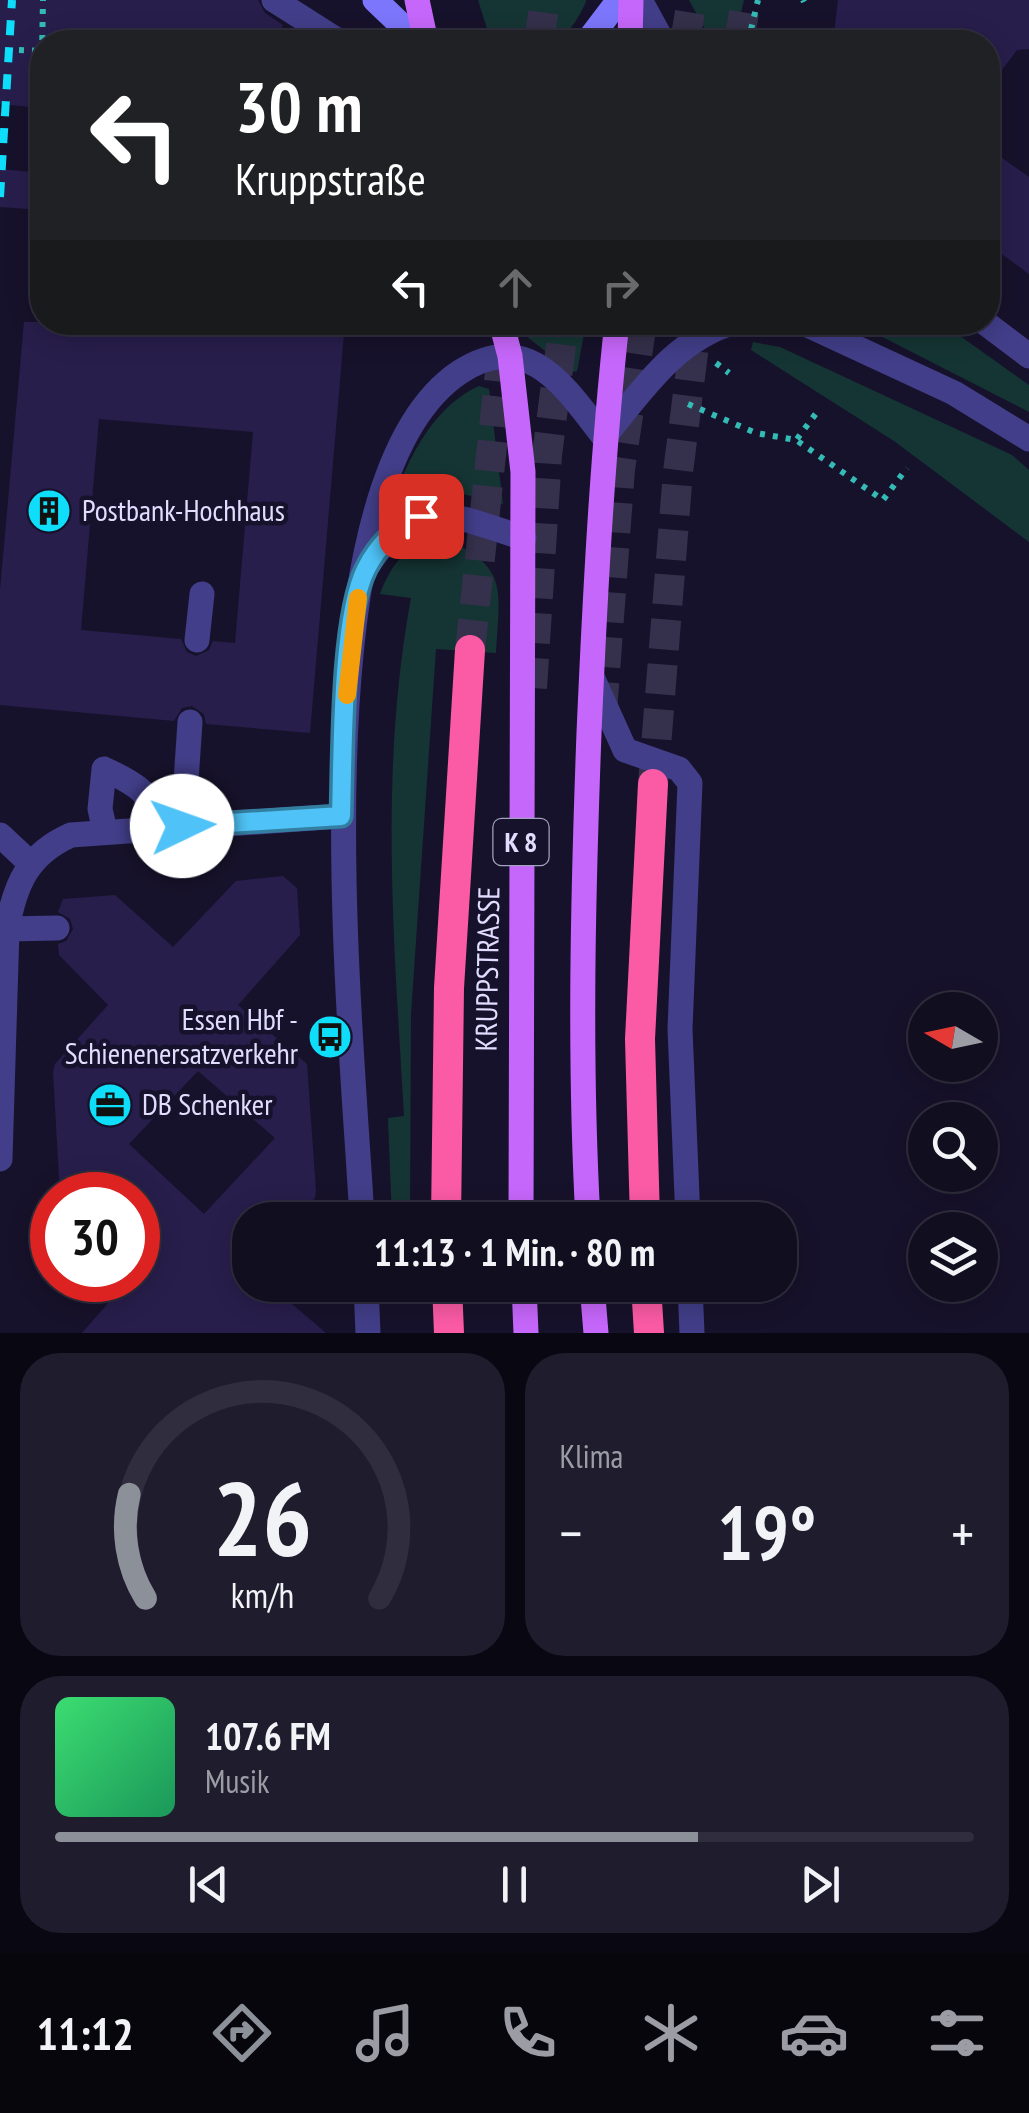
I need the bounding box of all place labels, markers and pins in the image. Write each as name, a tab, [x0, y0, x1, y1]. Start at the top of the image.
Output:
pin	[379, 474, 464, 559]
building icon: Postbank-Hochhaus	[26, 488, 72, 534]
place label: Postbank-Hochhaus	[82, 490, 285, 529]
place label: Essen Hbf - Schienenersatzverkehr	[65, 999, 299, 1072]
bus stop icon: Essen Hbf - Schienenersatzverkehr	[307, 1014, 353, 1060]
office icon: DB Schenker	[87, 1082, 133, 1128]
place label: DB Schenker	[142, 1084, 273, 1123]

